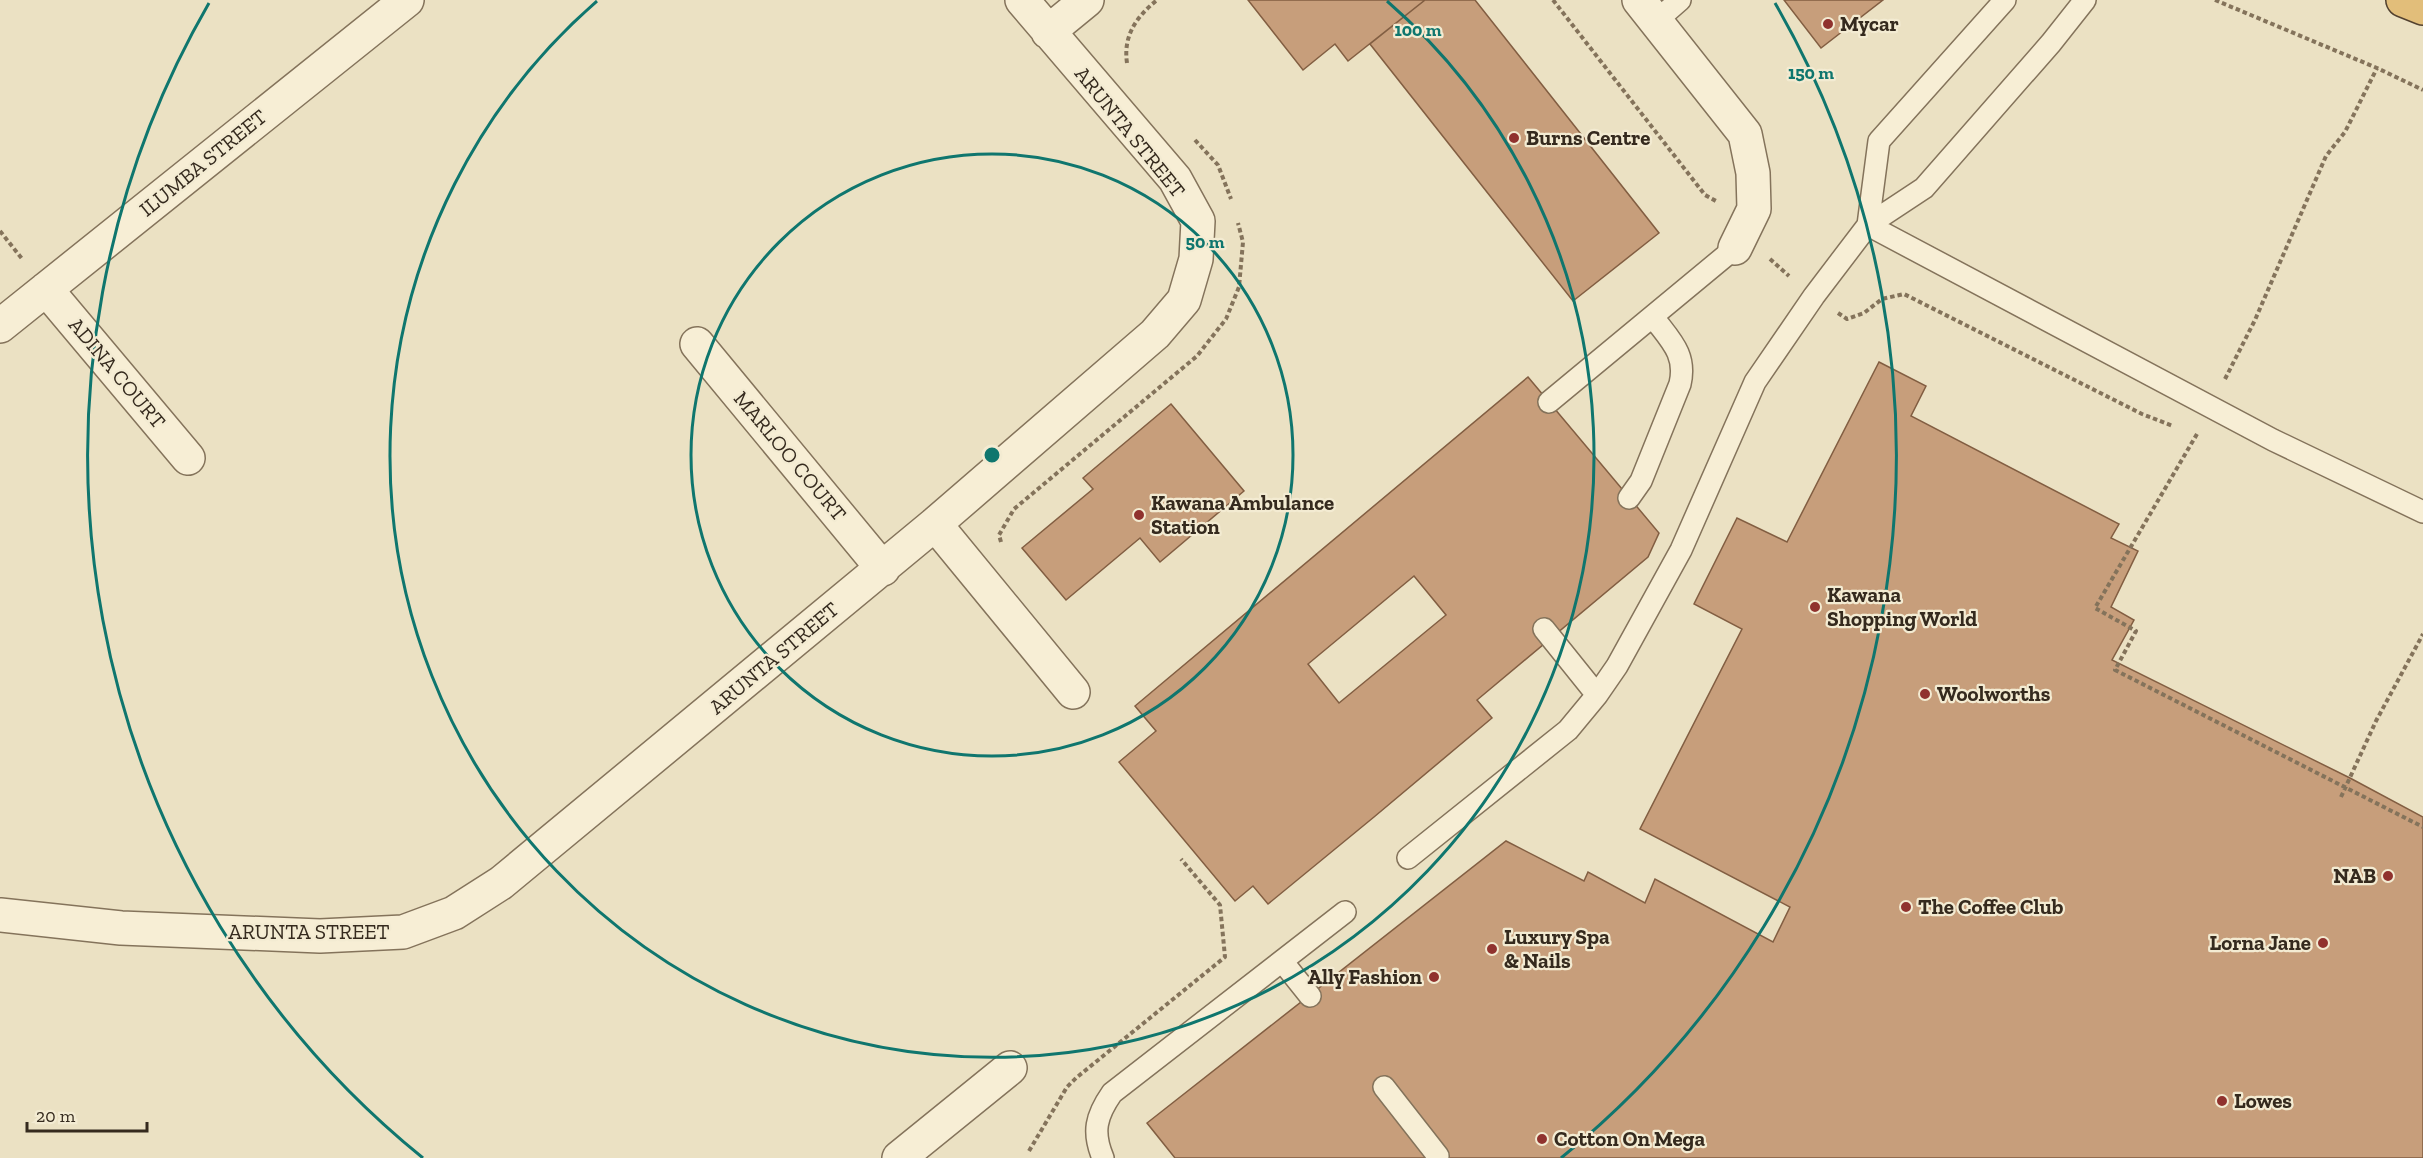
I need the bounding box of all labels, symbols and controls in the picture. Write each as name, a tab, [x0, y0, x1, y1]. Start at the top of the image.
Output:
place label: Mycar	[1840, 11, 1899, 36]
marker: Mycar	[1821, 17, 1835, 31]
text: 100 m	[1394, 19, 1442, 41]
street label: ARUNTA STREET	[1070, 61, 1191, 202]
text: 150 m	[1788, 62, 1834, 84]
street label: ILUMBA STREET	[134, 104, 271, 222]
place label: Burns Centre	[1526, 125, 1651, 150]
marker: Burns Centre	[1507, 131, 1521, 145]
text: 50 m	[1186, 231, 1225, 253]
street label: ADINA COURT	[64, 312, 171, 433]
street label: MARLOO COURT	[729, 386, 852, 526]
centre of rings	[982, 445, 1002, 465]
place label: Kawana Ambulance Station	[1151, 490, 1334, 539]
marker: Kawana Ambulance Station	[1132, 508, 1146, 522]
place label: Kawana Shopping World	[1827, 582, 1977, 631]
street label: ARUNTA STREET	[704, 596, 843, 719]
marker: Kawana Shopping World	[1808, 600, 1822, 614]
place label: Woolworths	[1937, 681, 2051, 706]
marker: Woolworths	[1918, 687, 1932, 701]
place label: NAB	[2333, 863, 2376, 888]
marker: NAB	[2381, 869, 2395, 883]
place label: The Coffee Club	[1918, 894, 2064, 919]
marker: The Coffee Club	[1899, 900, 1913, 914]
street label: ARUNTA STREET	[228, 919, 390, 944]
place label: Luxury Spa & Nails	[1504, 924, 1610, 973]
place label: Lorna Jane	[2210, 930, 2311, 955]
marker: Lorna Jane	[2316, 936, 2330, 950]
marker: Luxury Spa & Nails	[1485, 942, 1499, 956]
place label: Ally Fashion	[1307, 964, 1423, 989]
marker: Ally Fashion	[1427, 970, 1441, 984]
place label: Lowes	[2234, 1088, 2292, 1113]
marker: Lowes	[2215, 1094, 2229, 1108]
scale bar	[27, 1095, 147, 1133]
text: 20 m	[36, 1105, 76, 1127]
place label: Cotton On Mega	[1554, 1126, 1705, 1151]
marker: Cotton On Mega	[1535, 1132, 1549, 1146]

